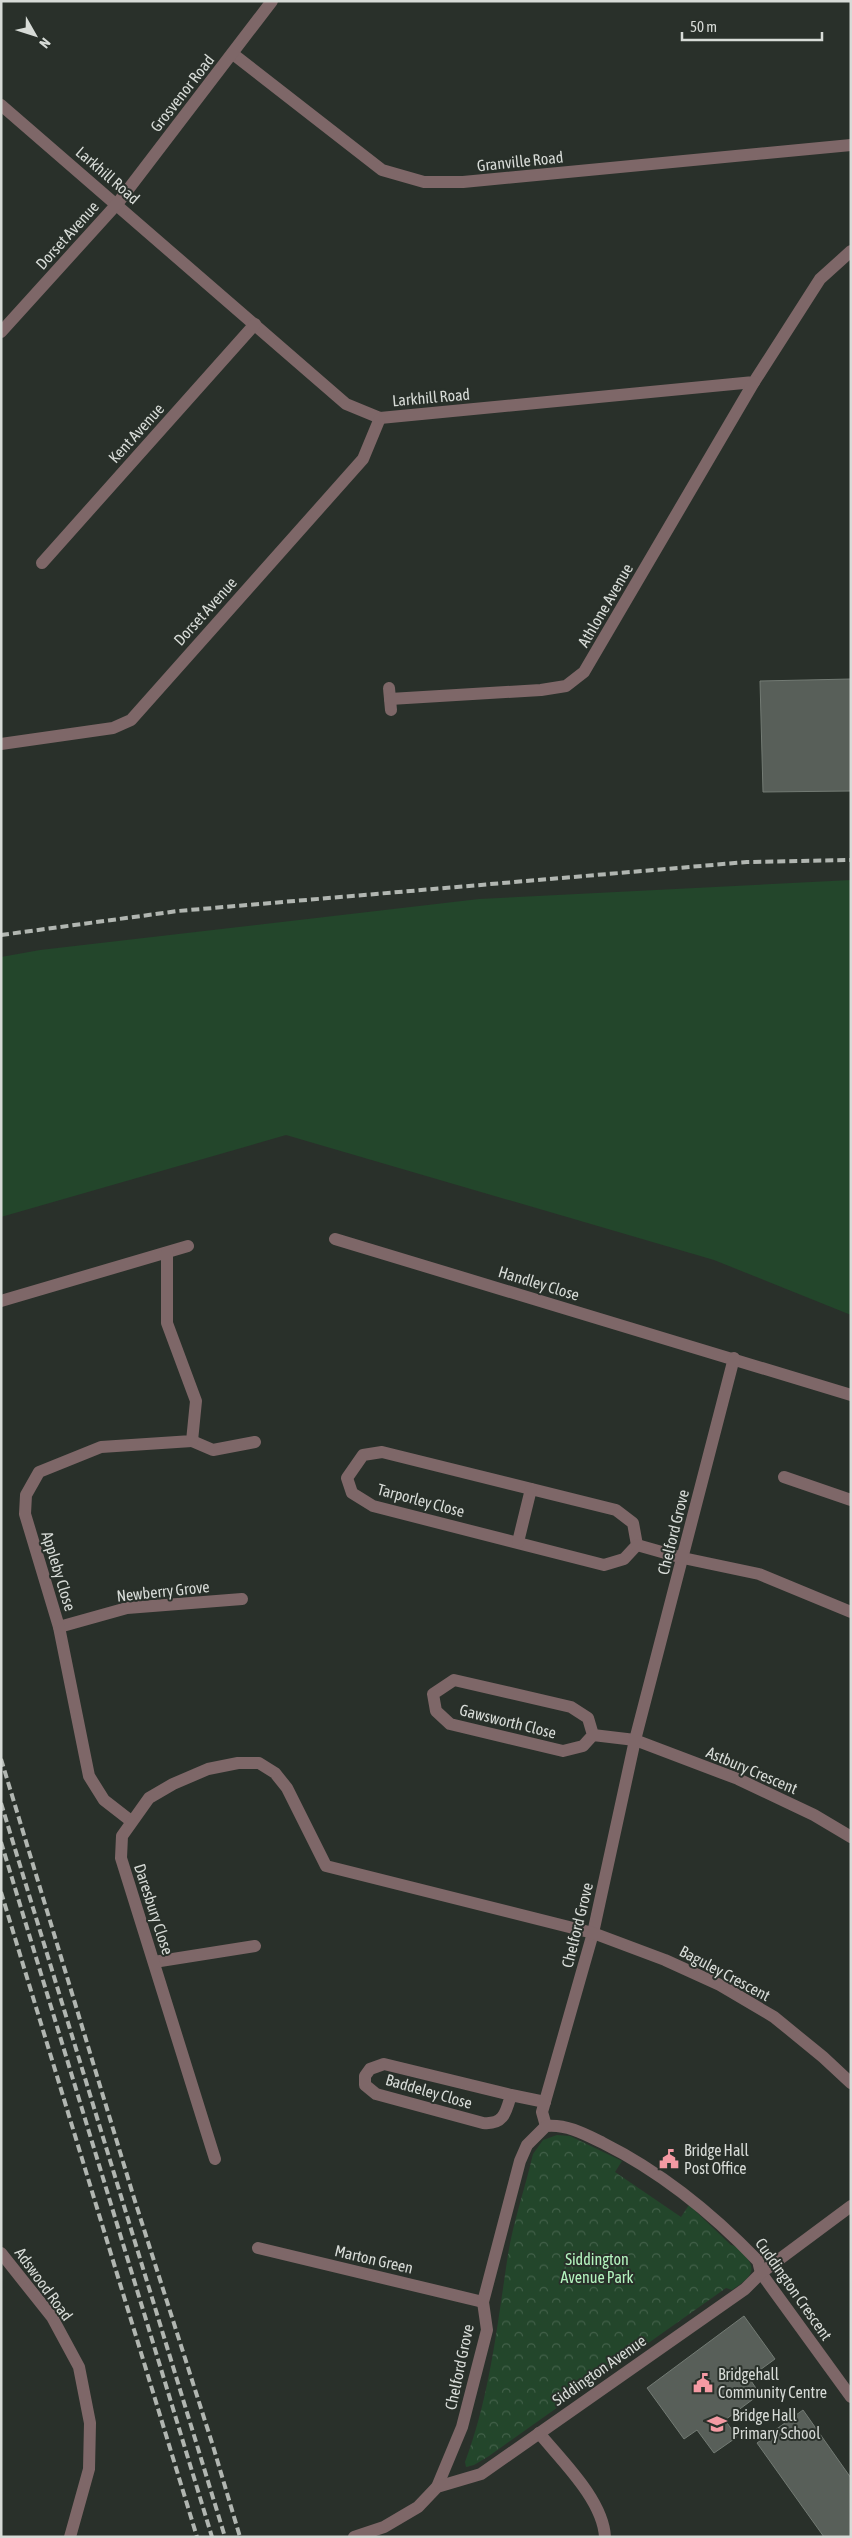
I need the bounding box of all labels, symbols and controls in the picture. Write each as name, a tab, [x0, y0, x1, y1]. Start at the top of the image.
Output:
north arrow	[10, 10, 60, 60]
scale bar	[682, 10, 822, 42]
text: 50 m	[690, 18, 717, 35]
text: N	[36, 35, 54, 51]
street label: Grosvenor Road	[146, 51, 218, 135]
street label: Larkhill Road	[73, 143, 143, 207]
street label: Granville Road	[476, 148, 564, 174]
street label: Dorset Avenue	[32, 197, 102, 273]
street label: Larkhill Road	[391, 385, 471, 409]
street label: Kent Avenue	[105, 400, 167, 466]
street label: Athlone Avenue	[574, 560, 636, 650]
street label: Dorset Avenue	[170, 573, 240, 649]
street label: Handley Close	[496, 1262, 582, 1305]
street label: Tarporley Close	[375, 1480, 467, 1521]
street label: Chelford Grove	[654, 1488, 692, 1576]
street label: Appleby Close	[37, 1529, 80, 1613]
street label: Newberry Grove	[116, 1577, 211, 1606]
street label: Gawsworth Close	[458, 1700, 558, 1742]
street label: Astbury Crescent	[703, 1743, 801, 1798]
street label: Daresbury Close	[130, 1861, 177, 1957]
street label: Chelford Grove	[558, 1881, 596, 1969]
street label: Baguley Crescent	[676, 1942, 774, 2005]
street label: Baddeley Close	[383, 2070, 474, 2113]
place label: Bridge Hall Post Office	[684, 2141, 750, 2177]
public building icon: Bridge Hall Post Office	[658, 2148, 680, 2170]
street label: Cuddington Crescent	[751, 2234, 836, 2344]
street label: Marton Green	[333, 2241, 415, 2277]
street label: Adswood Road	[11, 2244, 77, 2324]
park label: Siddington Avenue Park	[560, 2250, 634, 2286]
street label: Chelford Grove	[441, 2323, 477, 2411]
street label: Siddington Avenue	[549, 2331, 650, 2410]
place label: Bridgehall Community Centre	[718, 2365, 827, 2402]
public building icon: Bridgehall Community Centre	[692, 2372, 714, 2394]
place label: Bridge Hall Primary School	[732, 2406, 821, 2443]
school or university icon: Bridge Hall Primary School	[706, 2413, 728, 2435]

